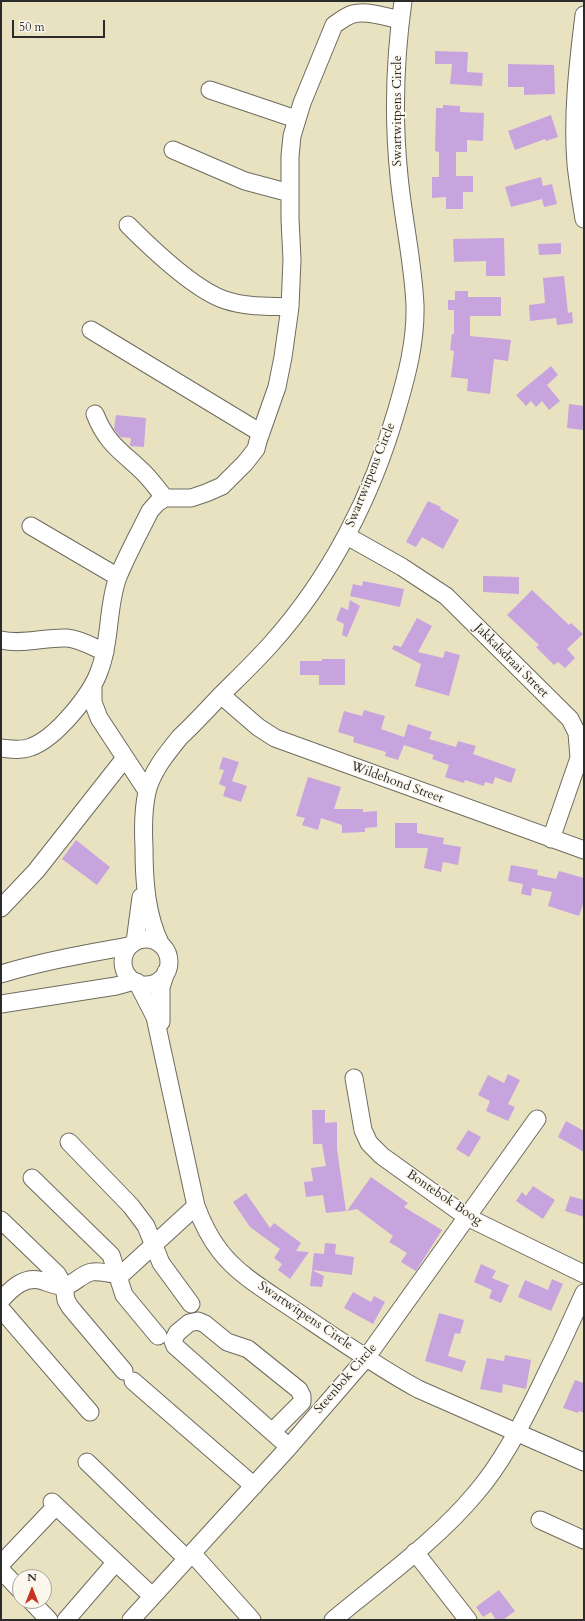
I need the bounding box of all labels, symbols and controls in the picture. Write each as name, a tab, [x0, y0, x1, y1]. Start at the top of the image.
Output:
scale bar	[14, 12, 107, 38]
text: 50 m	[19, 19, 45, 35]
street label: Swartwitpens Circle	[390, 55, 406, 167]
street label: Swartwitpens Circle	[343, 421, 399, 529]
street label: Jakkalsdraai Street	[471, 621, 551, 701]
street label: Wildehond Street	[349, 759, 445, 807]
street label: Bontebok Boog	[403, 1167, 485, 1229]
street label: Swartwitpens Circle	[255, 1278, 355, 1354]
street label: Steenbok Circle	[311, 1341, 381, 1417]
north arrow	[12, 1569, 52, 1609]
text: N	[27, 1570, 37, 1585]

